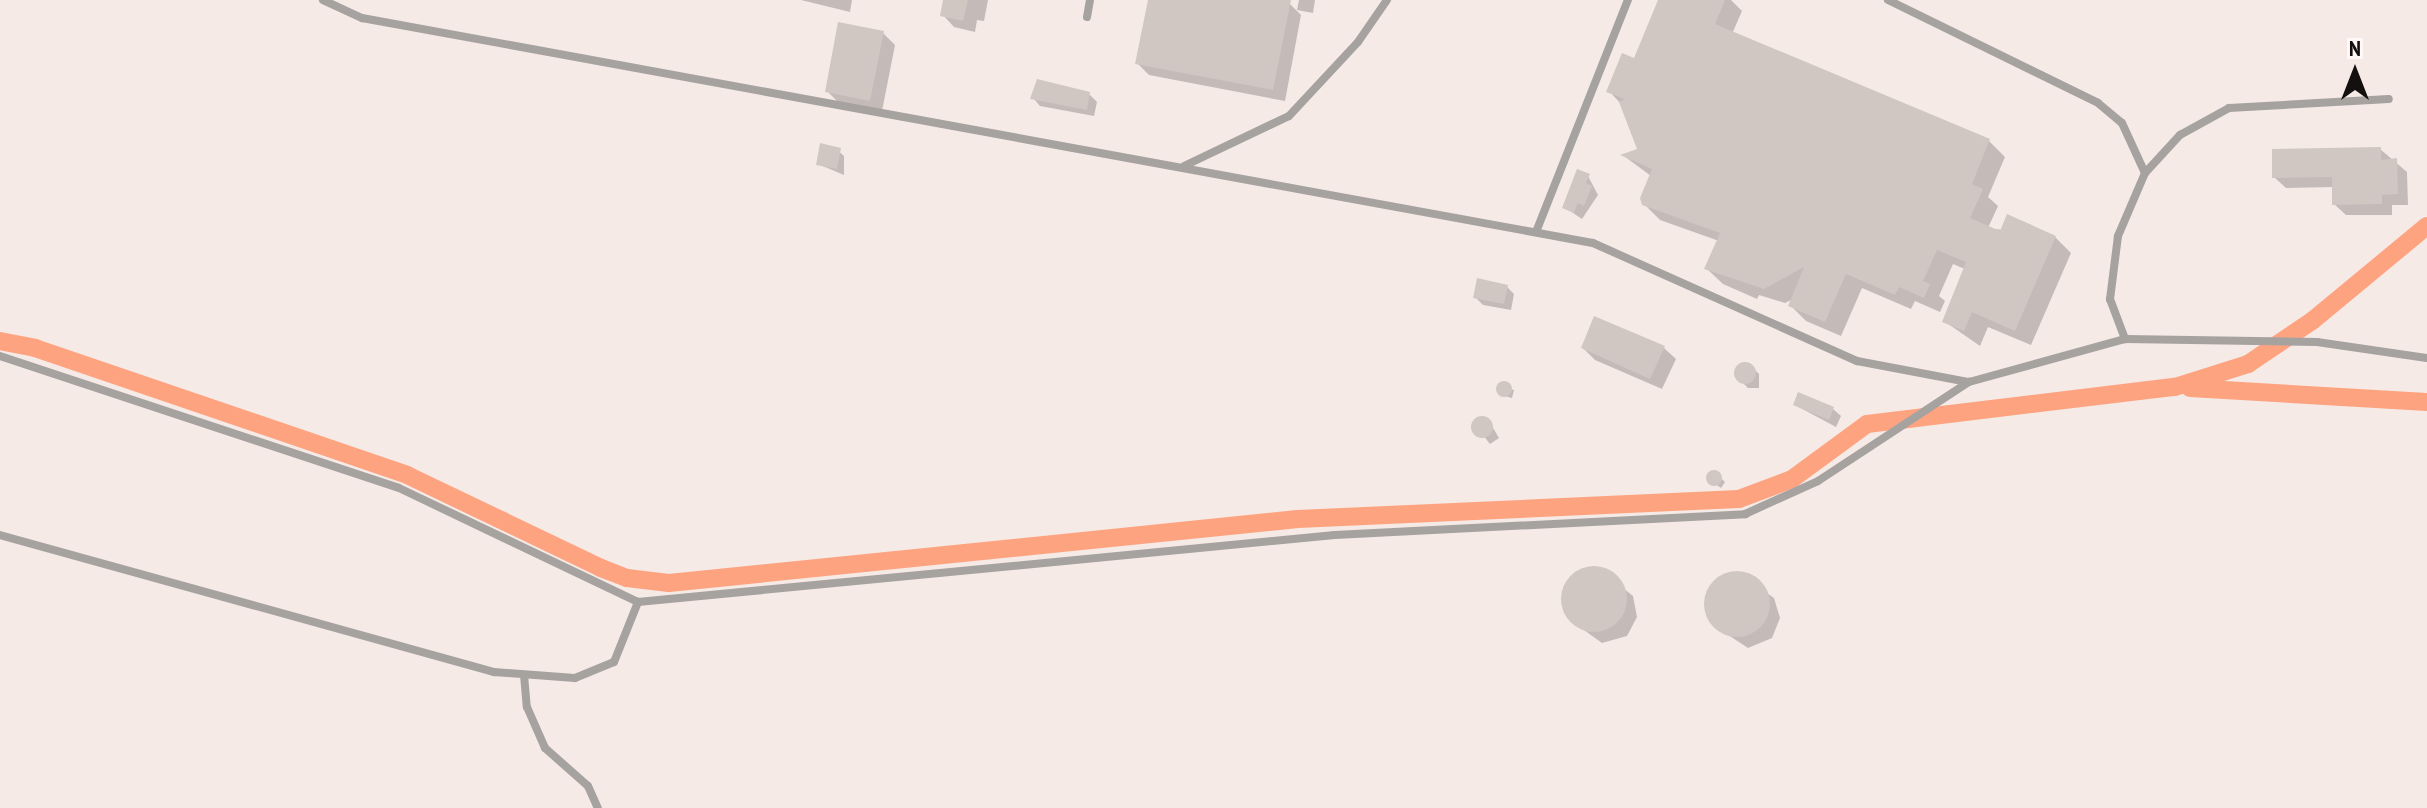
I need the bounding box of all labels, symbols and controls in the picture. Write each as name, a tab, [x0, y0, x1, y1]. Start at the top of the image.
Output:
north arrow	[2315, 32, 2395, 112]
text: N	[2349, 34, 2361, 62]

